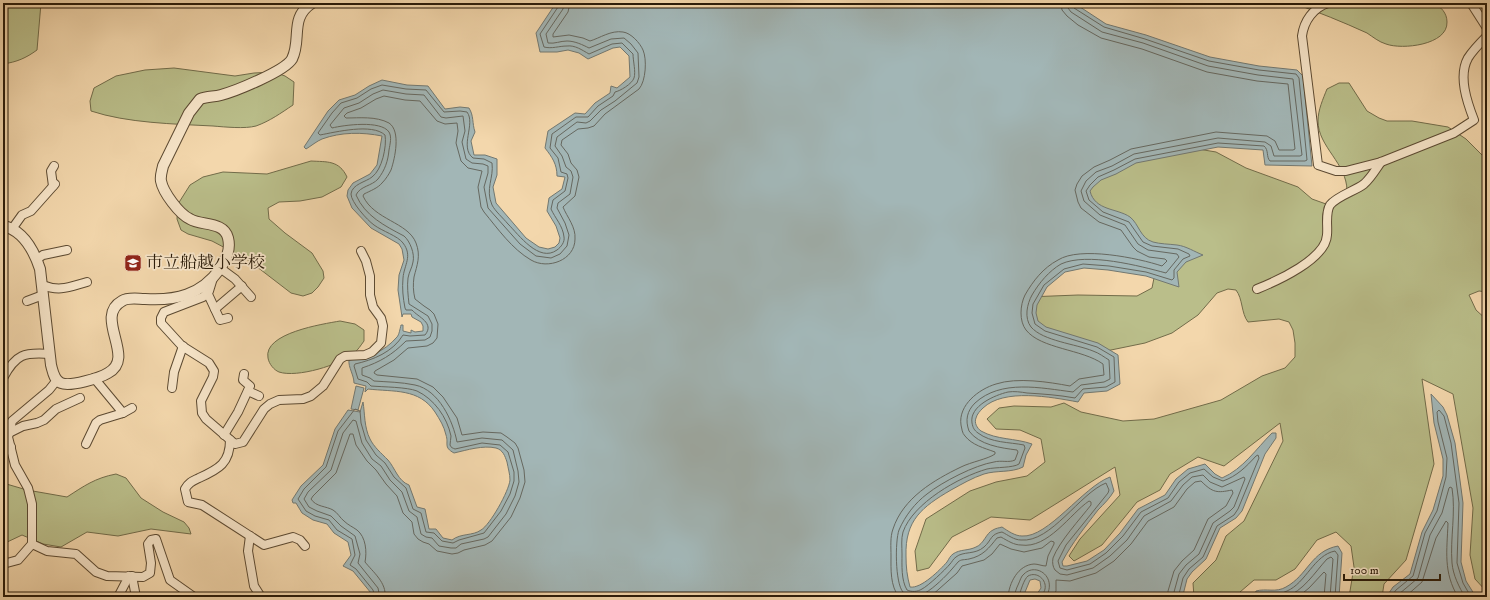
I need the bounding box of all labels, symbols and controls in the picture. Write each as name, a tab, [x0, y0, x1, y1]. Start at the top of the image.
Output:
place label: 市立船越小学校	[146, 252, 265, 274]
school or university icon: 市立船越小学校	[123, 253, 143, 273]
scale bar	[1344, 556, 1440, 582]
text: 100 m	[1350, 563, 1379, 578]

